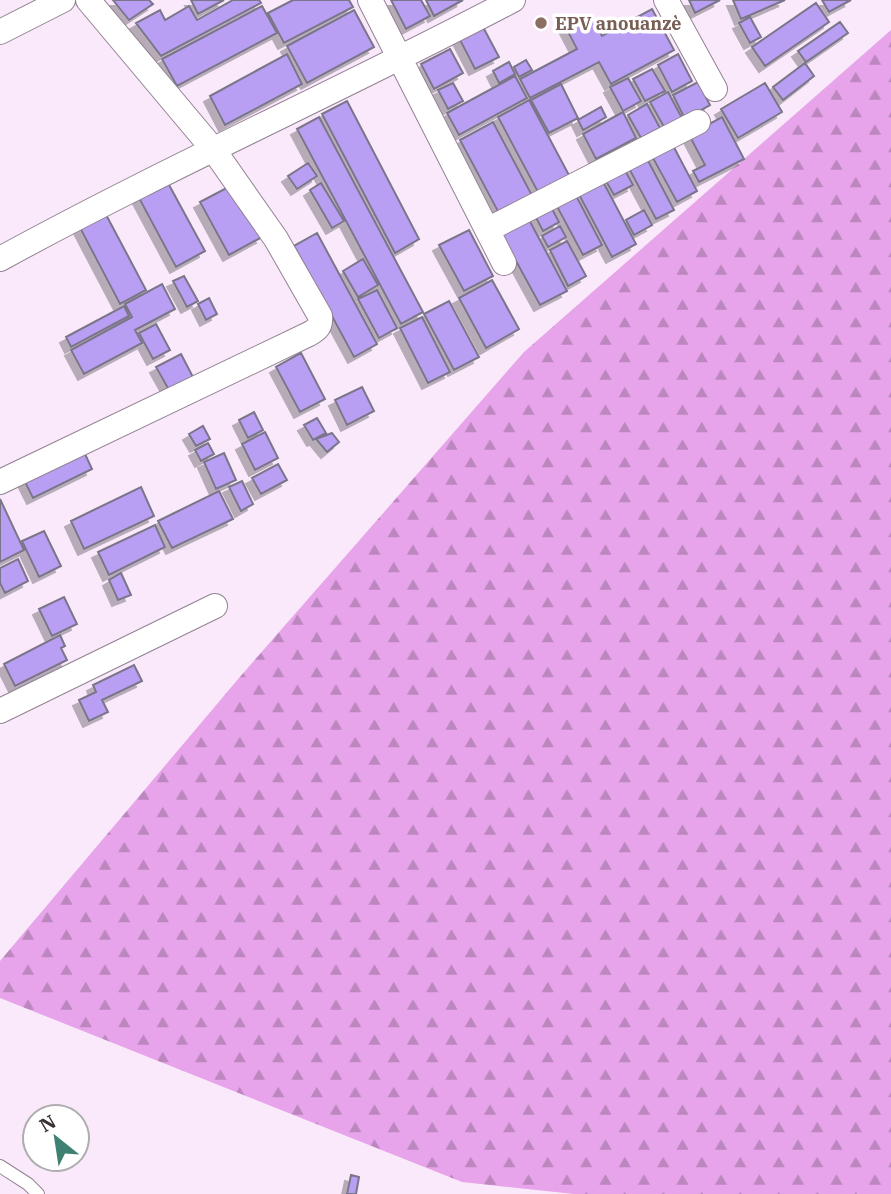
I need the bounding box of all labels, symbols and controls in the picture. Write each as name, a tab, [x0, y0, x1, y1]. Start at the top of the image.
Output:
place label: EPV anouanzè	[555, 12, 682, 35]
marker: EPV anouanzè	[533, 15, 549, 31]
north arrow	[21, 1103, 91, 1173]
text: N	[35, 1109, 60, 1137]

